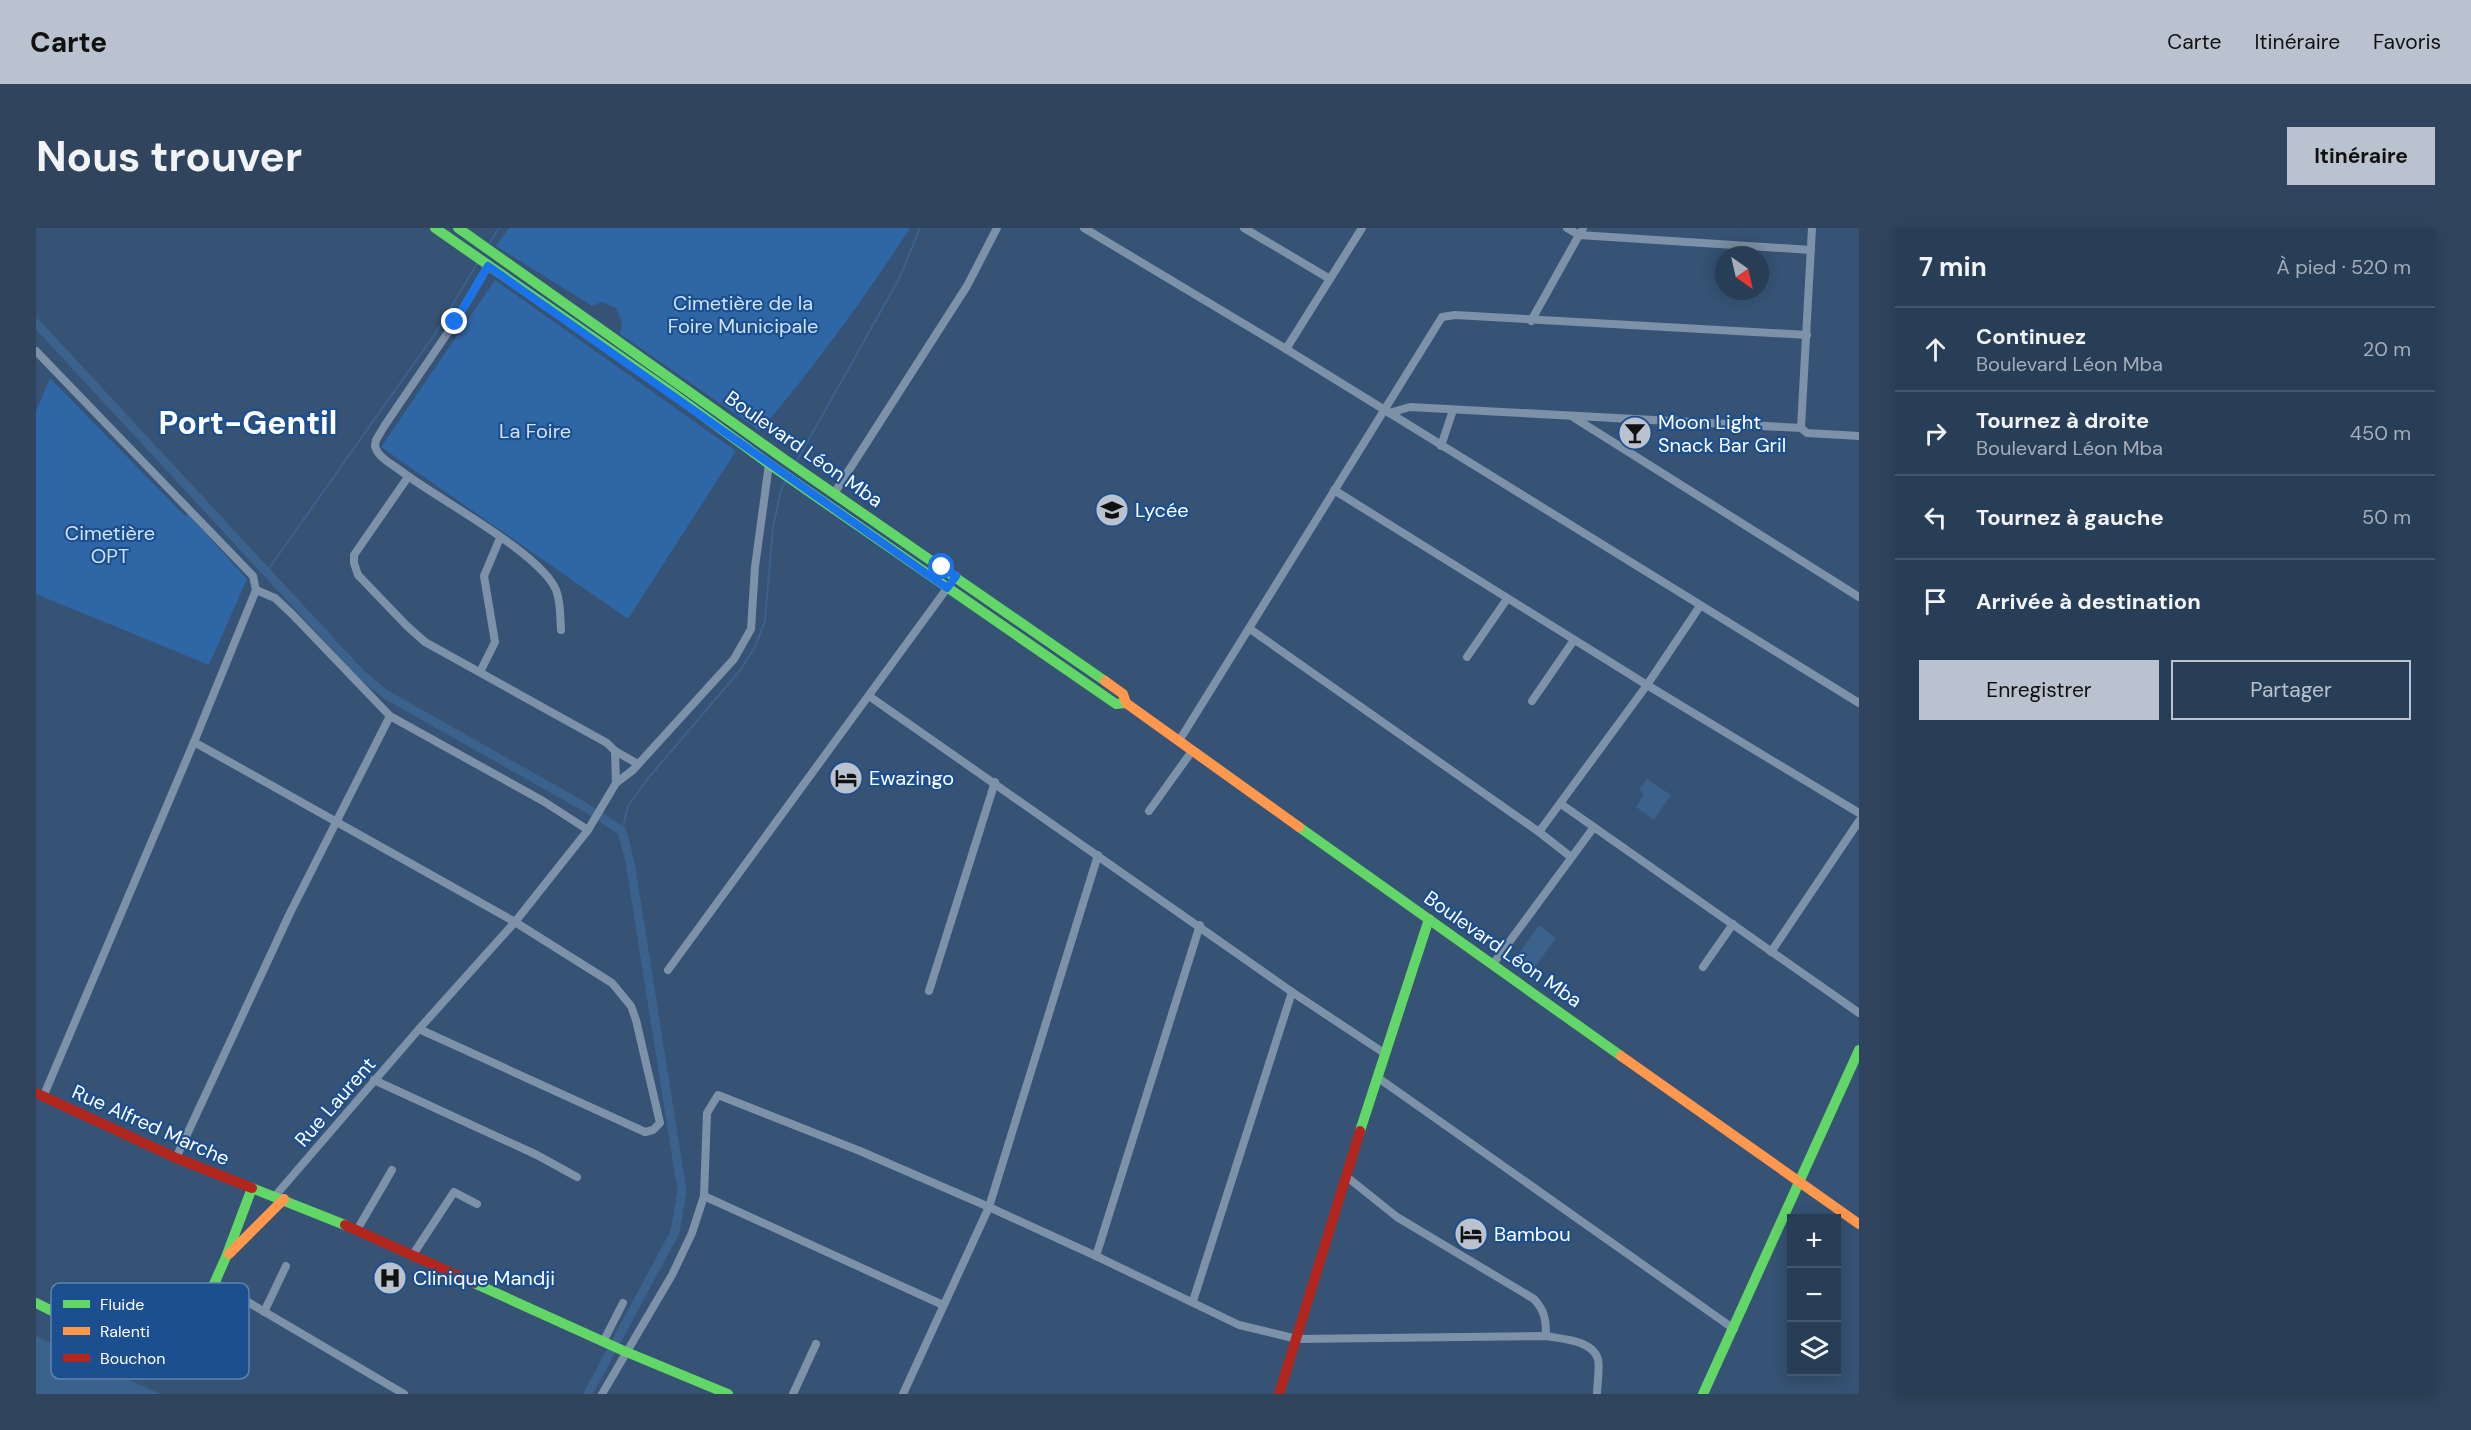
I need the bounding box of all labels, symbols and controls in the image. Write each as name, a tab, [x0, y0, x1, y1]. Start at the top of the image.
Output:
text: Carte	[30, 24, 107, 61]
text: Carte	[2167, 28, 2221, 56]
text: Itinéraire	[2254, 28, 2340, 56]
text: Favoris	[2373, 28, 2441, 56]
button: Itinéraire	[2287, 127, 2435, 185]
text: Nous trouver	[36, 129, 302, 184]
north arrow	[1715, 246, 1769, 300]
text: 7 min	[1919, 250, 1987, 284]
text: À pied · 520 m	[2277, 254, 2411, 280]
park label: Cimetière de la Foire Municipale	[668, 290, 818, 339]
route end	[441, 308, 467, 334]
text: Continuez	[1976, 322, 2086, 351]
icon: ahead	[1919, 333, 1952, 366]
text: 20 m	[2363, 336, 2411, 362]
text: Boulevard Léon Mba	[1976, 351, 2163, 377]
street label: Boulevard Léon Mba	[720, 385, 888, 513]
district label: Port-Gentil	[159, 402, 337, 444]
text: Tournez à droite	[1976, 406, 2149, 435]
place label: Moon Light Snack Bar Gril	[1658, 409, 1786, 458]
bar icon: Moon Light Snack Bar Gril	[1617, 415, 1653, 451]
icon: right	[1919, 417, 1952, 450]
park label: La Foire	[499, 418, 571, 444]
text: 450 m	[2350, 420, 2411, 446]
text: Boulevard Léon Mba	[1976, 435, 2163, 461]
school or university icon: Lycée	[1094, 492, 1130, 528]
place label: Lycée	[1135, 497, 1189, 523]
icon: left	[1919, 501, 1952, 534]
text: Tournez à gauche	[1976, 503, 2164, 532]
text: 50 m	[2362, 504, 2411, 530]
park label: Cimetière OPT	[65, 520, 155, 569]
route start	[928, 553, 954, 579]
icon: arrive	[1919, 585, 1952, 618]
text: Arrivée à destination	[1976, 587, 2201, 616]
button: Enregistrer	[1919, 660, 2159, 720]
button: Partager	[2171, 660, 2411, 720]
hotel icon: Ewazingo	[828, 760, 864, 796]
place label: Ewazingo	[869, 765, 954, 791]
street label: Boulevard Léon Mba	[1419, 885, 1587, 1013]
street label: Rue Laurent	[289, 1052, 381, 1152]
street label: Rue Alfred Marche	[68, 1079, 234, 1171]
map controls	[1787, 1214, 1841, 1376]
button: +	[1787, 1214, 1841, 1268]
hotel icon: Bambou	[1453, 1216, 1489, 1252]
place label: Bambou	[1494, 1221, 1571, 1247]
hospital icon: Clinique Mandji	[372, 1260, 408, 1296]
place label: Clinique Mandji	[413, 1265, 555, 1291]
button: −	[1787, 1268, 1841, 1322]
legend	[51, 1283, 249, 1379]
text: Fluide	[100, 1294, 144, 1315]
text: Ralenti	[100, 1321, 150, 1342]
button: layers	[1787, 1322, 1841, 1376]
text: Bouchon	[100, 1348, 165, 1369]

